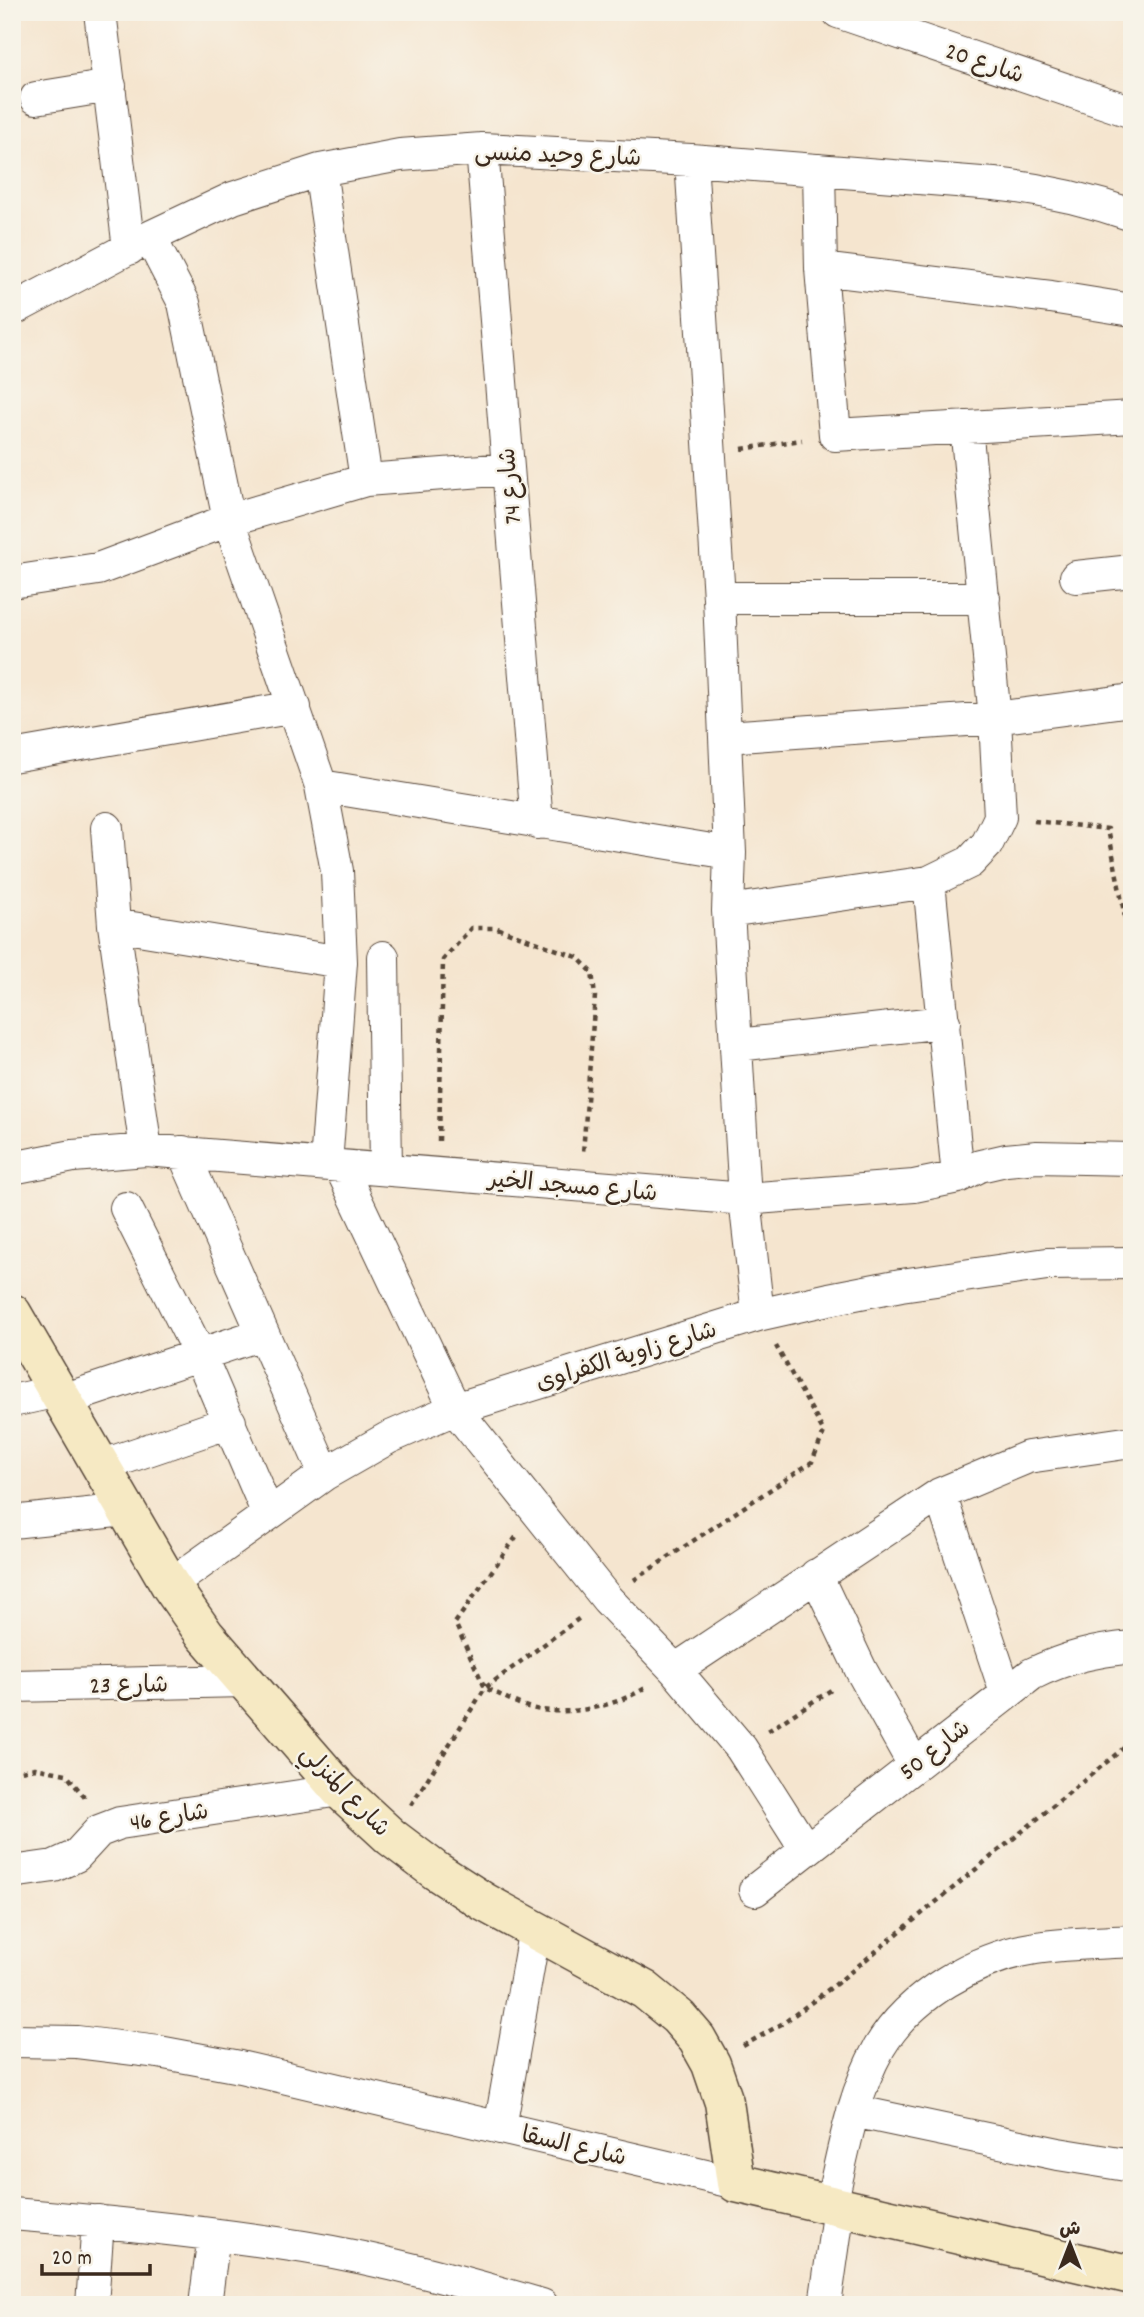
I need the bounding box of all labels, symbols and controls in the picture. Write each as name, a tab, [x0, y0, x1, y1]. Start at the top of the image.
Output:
street label: شارع 20	[940, 36, 1028, 94]
street label: شارع وحيد منسى	[474, 137, 642, 177]
street label: شارع 74	[492, 446, 532, 525]
street label: شارع مسجد الخير	[485, 1163, 659, 1212]
street label: شارع زاوية الكفراوى	[532, 1314, 722, 1402]
street label: شارع 23	[89, 1669, 169, 1705]
street label: شارع 50	[893, 1713, 978, 1790]
street label: شارع المنزلي	[290, 1738, 397, 1847]
street label: شارع 46	[128, 1796, 211, 1842]
street label: شارع السقا	[517, 2119, 629, 2177]
north arrow	[1036, 2208, 1106, 2278]
text: ش	[1060, 2217, 1081, 2244]
scale bar	[42, 2233, 150, 2277]
text: 20 m	[52, 2245, 92, 2275]

